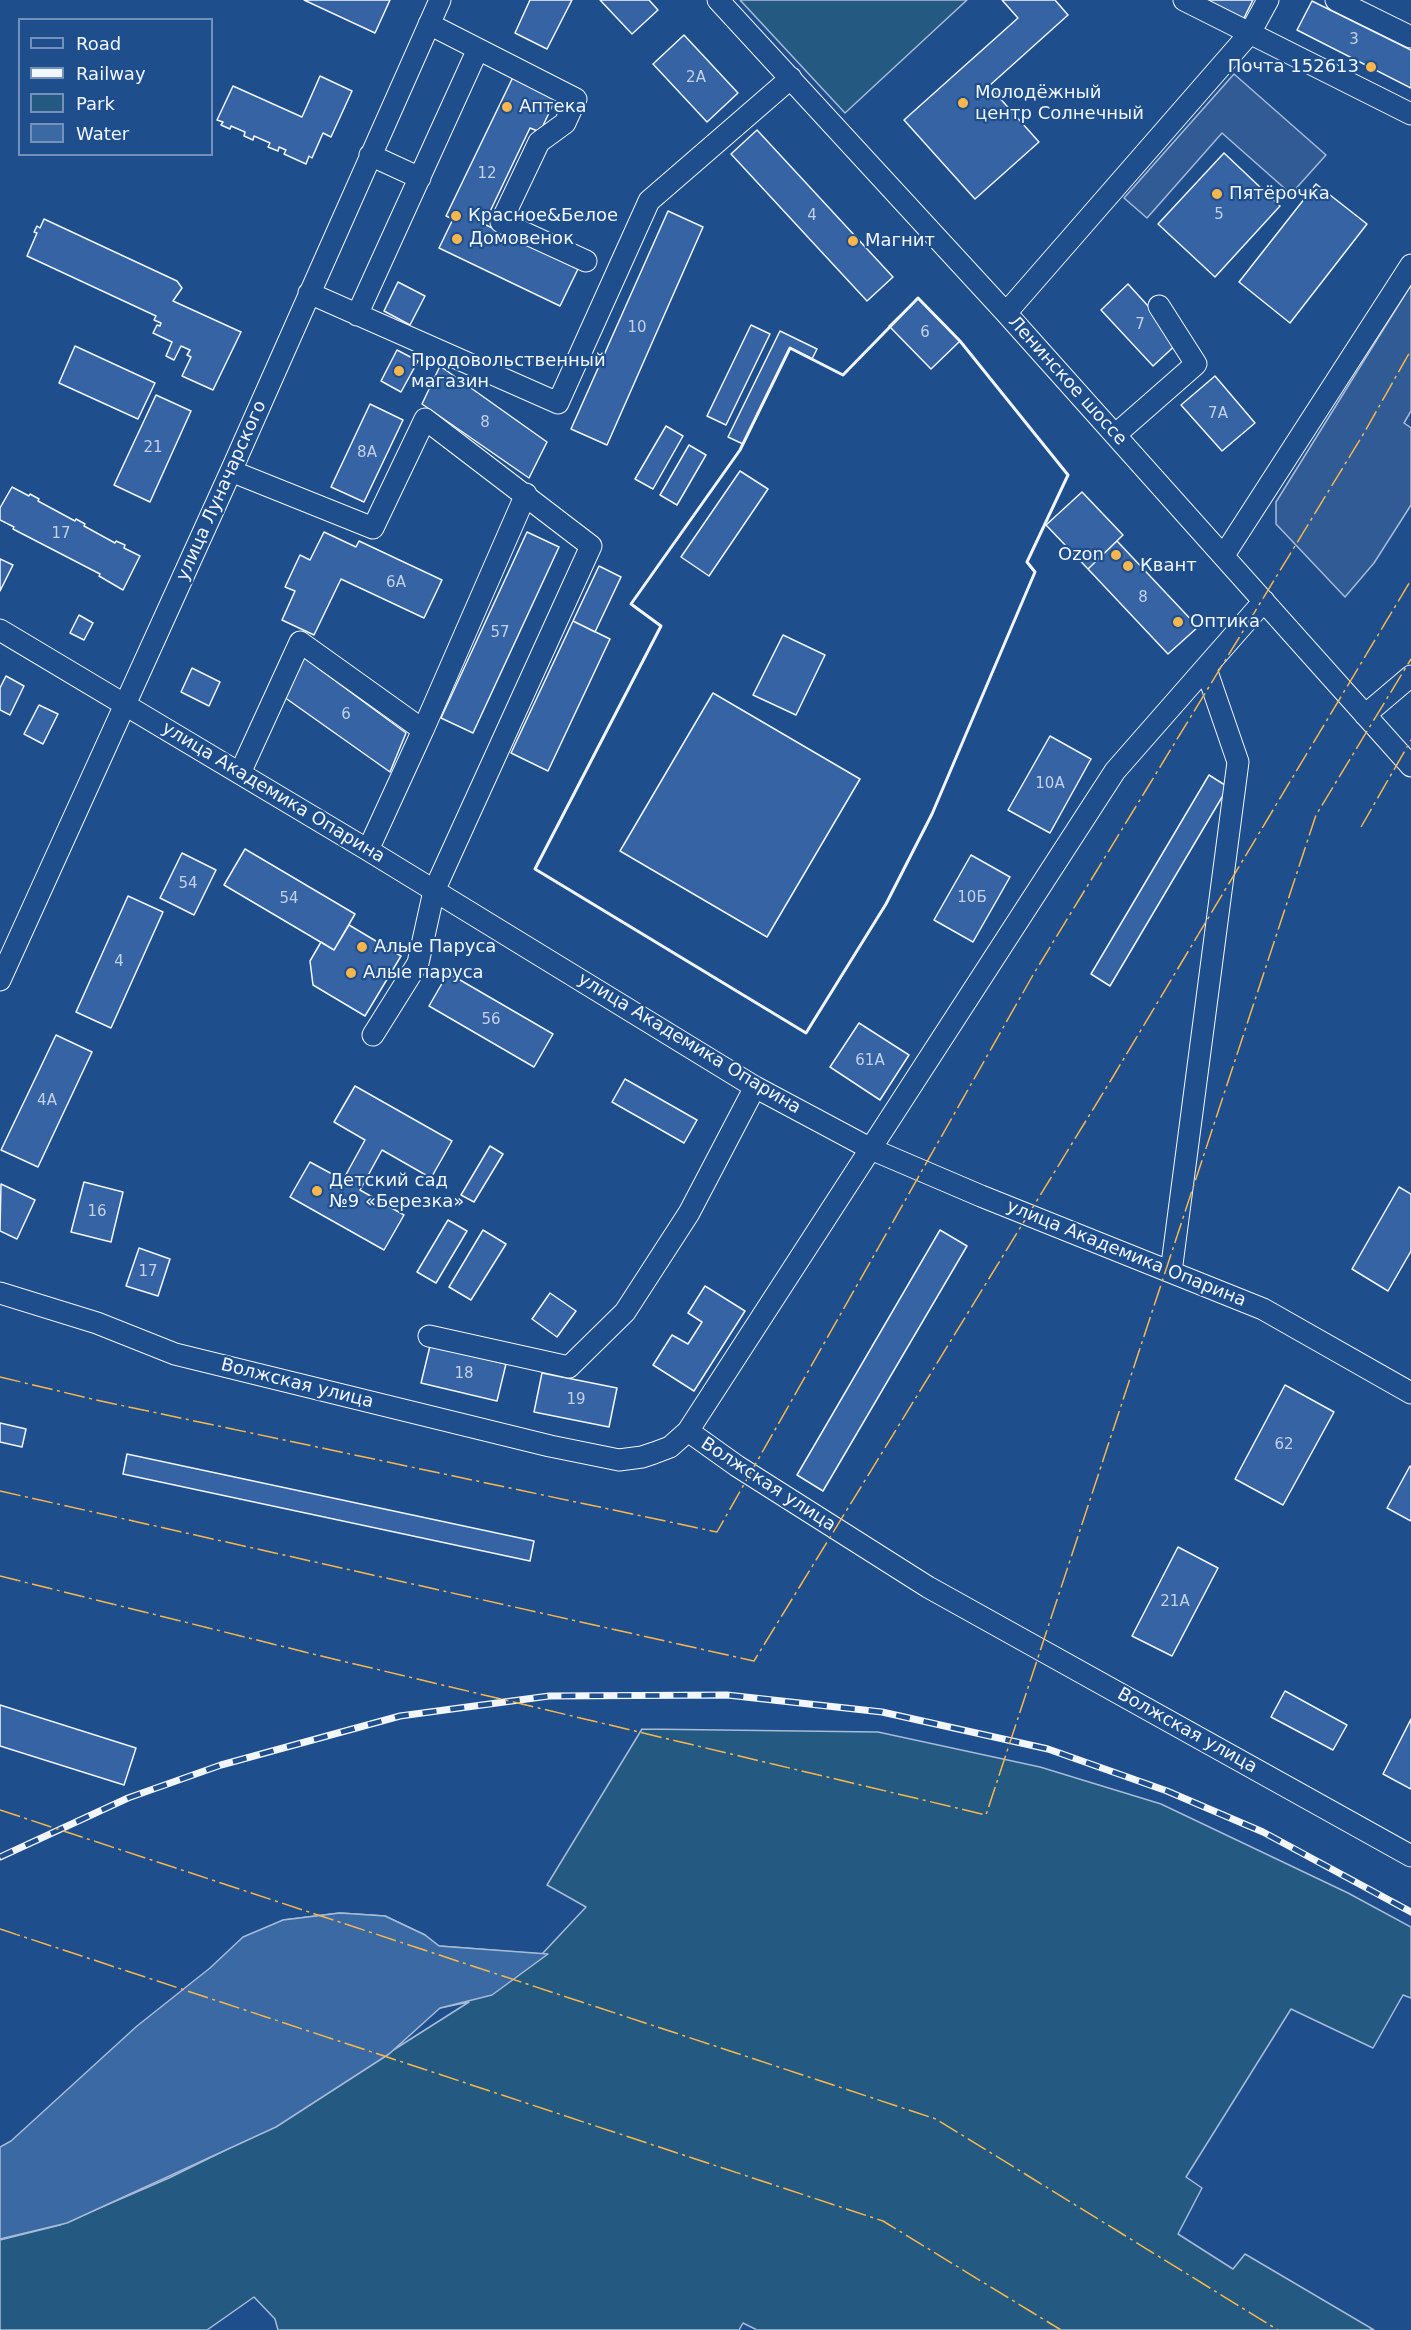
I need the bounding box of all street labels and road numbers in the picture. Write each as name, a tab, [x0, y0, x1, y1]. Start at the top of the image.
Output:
street label: Ленинское шоссе	[1003, 312, 1131, 450]
street label: улица Луначарского	[172, 397, 272, 585]
street label: улица Академика Опарина	[158, 718, 388, 868]
street label: улица Академика Опарина	[574, 969, 804, 1119]
street label: улица Академика Опарина	[1003, 1196, 1249, 1312]
street label: Волжская улица	[218, 1355, 376, 1413]
street label: Волжская улица	[696, 1433, 840, 1537]
street label: Волжская улица	[1113, 1684, 1261, 1778]

